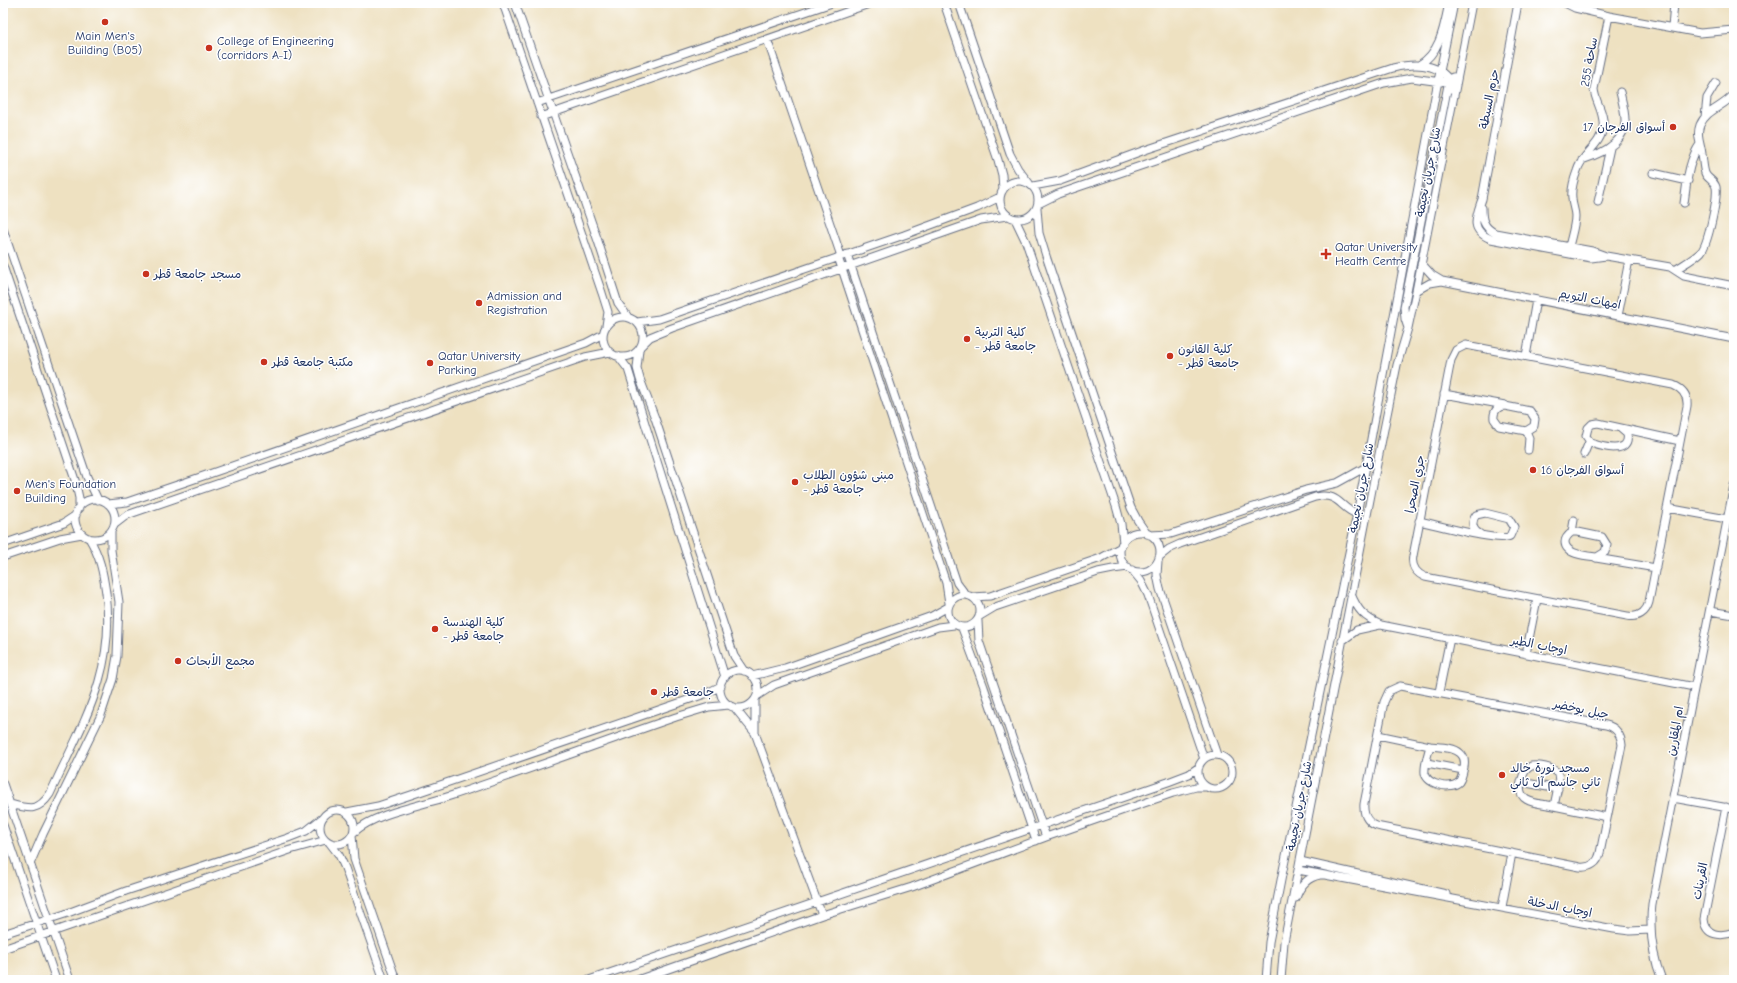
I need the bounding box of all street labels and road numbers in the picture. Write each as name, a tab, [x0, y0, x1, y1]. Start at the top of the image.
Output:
street label: ساحة 255	[1578, 36, 1600, 88]
street label: حزم السبطة	[1476, 68, 1504, 130]
street label: شارع جريان نجيمة	[1412, 126, 1446, 219]
street label: امهات التويم	[1557, 286, 1622, 314]
street label: شارع جريان نجيمة	[1345, 442, 1379, 535]
street label: جري الصحرا	[1403, 454, 1429, 515]
street label: اوجاب الطير	[1509, 633, 1568, 658]
street label: جبل بوخضر	[1551, 696, 1610, 723]
street label: ام المقارين	[1664, 705, 1688, 757]
street label: شارع جريان نجيمة	[1283, 760, 1317, 853]
street label: القرينات	[1690, 861, 1710, 901]
street label: اوجاب الدخلة	[1527, 894, 1593, 921]

